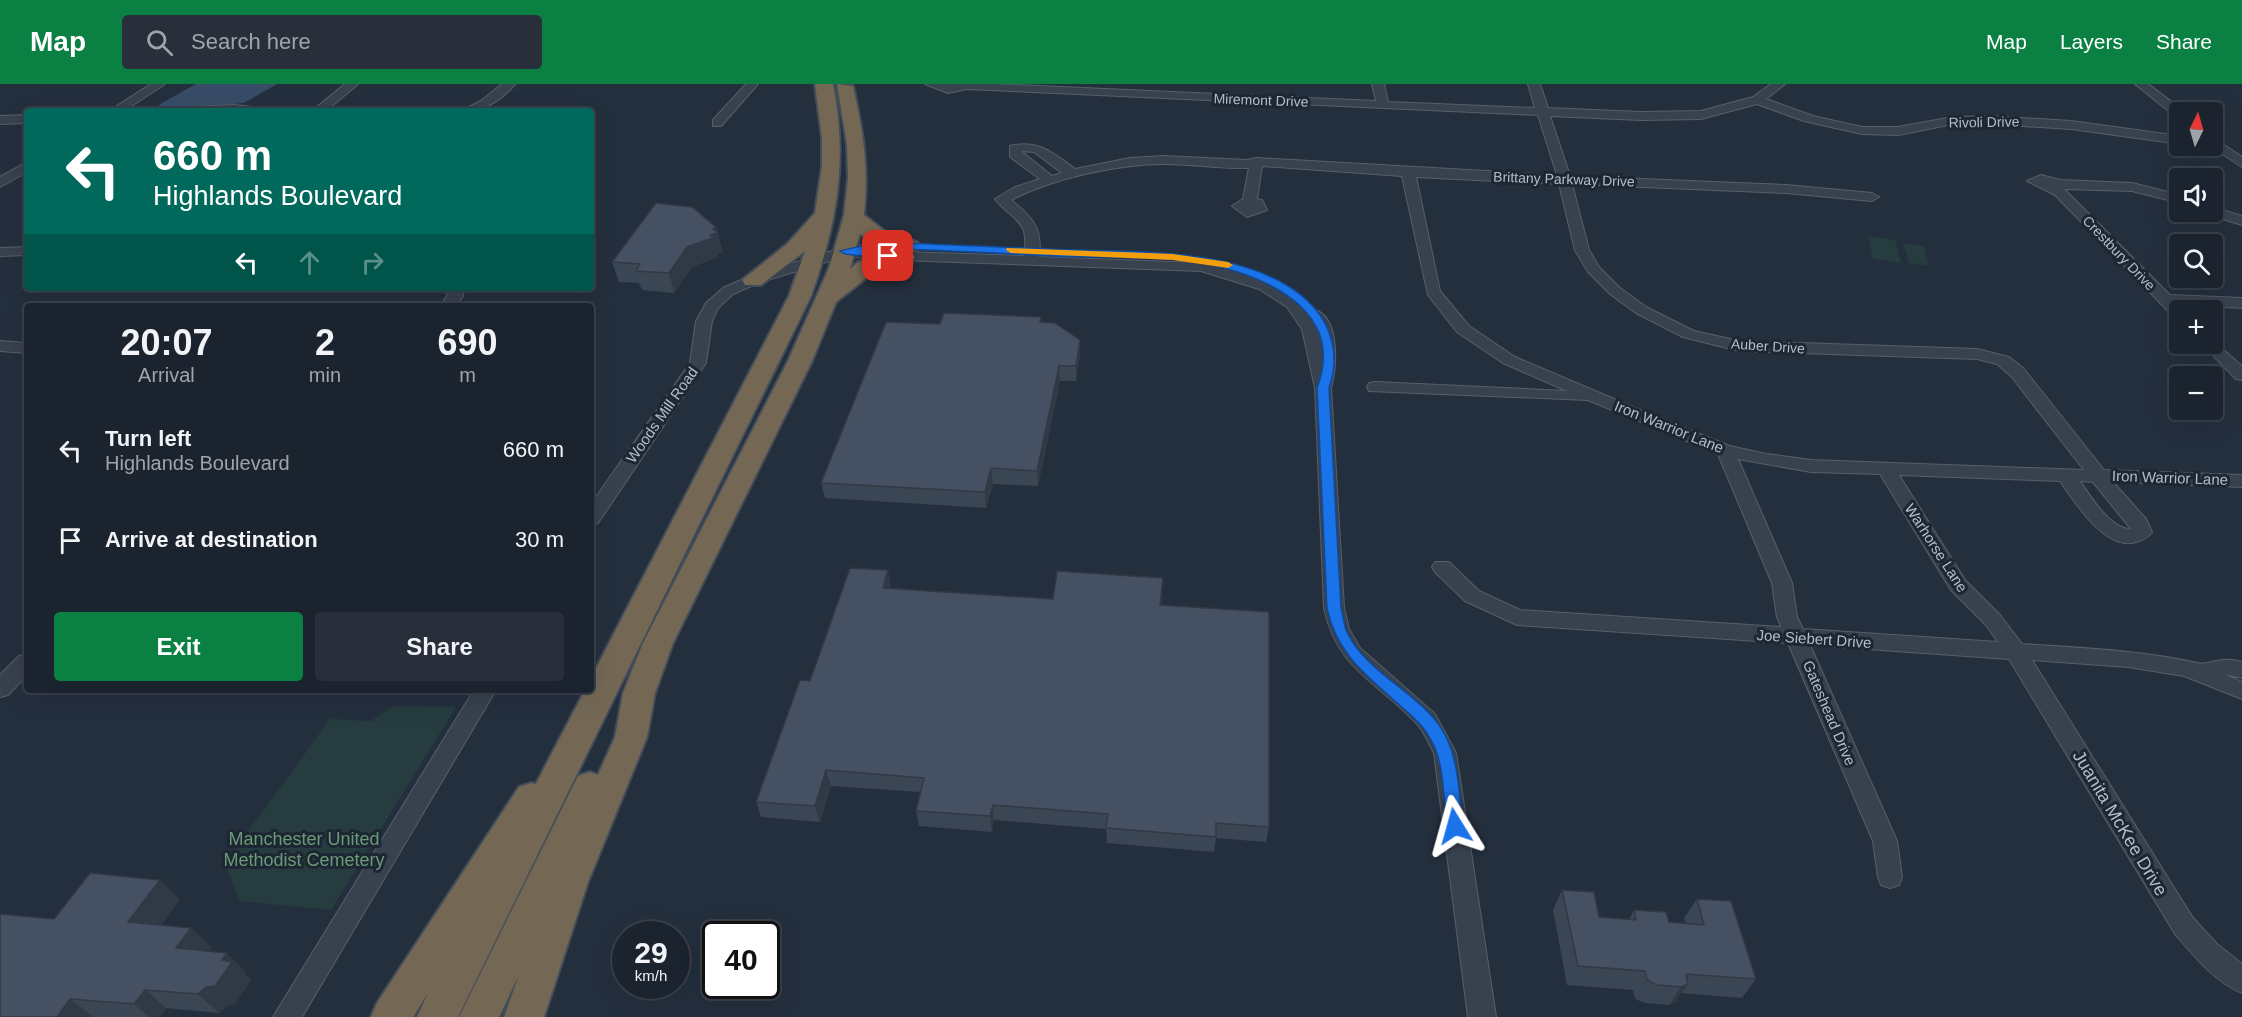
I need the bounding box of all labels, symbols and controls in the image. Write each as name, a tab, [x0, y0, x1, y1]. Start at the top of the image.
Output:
search box	[122, 15, 542, 69]
text: Map	[30, 26, 86, 57]
icon: search	[143, 26, 176, 59]
text: Search here	[191, 29, 311, 54]
text: Map	[1986, 30, 2027, 53]
text: Layers	[2060, 30, 2123, 53]
text: Share	[2156, 30, 2212, 53]
street label: Miremont Drive	[1213, 90, 1309, 110]
north arrow	[2169, 102, 2223, 156]
map controls	[2169, 102, 2223, 420]
street label: Rivoli Drive	[1948, 113, 2020, 131]
icon: left	[54, 132, 132, 210]
text: 660 m	[153, 132, 272, 179]
button: sound	[2169, 168, 2223, 222]
street label: Brittany Parkway Drive	[1493, 169, 1635, 189]
text: Highlands Boulevard	[153, 181, 402, 211]
street label: Crestbury Drive	[2079, 212, 2159, 294]
pin	[862, 230, 913, 281]
button: search	[2169, 234, 2223, 288]
icon: arrive	[871, 239, 904, 272]
icon: left	[230, 246, 263, 279]
icon: ahead	[293, 246, 326, 279]
icon: right	[356, 246, 389, 279]
button: +	[2169, 300, 2223, 354]
text: 20:07	[120, 322, 212, 363]
text: 2	[315, 322, 335, 363]
text: 690	[437, 322, 498, 363]
street label: Auber Drive	[1731, 335, 1806, 357]
text: Arrival	[138, 364, 195, 386]
text: min	[309, 364, 341, 386]
text: m	[459, 364, 476, 386]
street label: Woods Mill Road	[622, 364, 701, 466]
button: −	[2169, 366, 2223, 420]
street label: Iron Warrior Lane	[1612, 397, 1726, 456]
text: Turn left	[105, 426, 191, 451]
icon: left	[54, 434, 87, 467]
text: 660 m	[503, 437, 564, 462]
text: Highlands Boulevard	[105, 452, 290, 474]
street label: Iron Warrior Lane	[2112, 467, 2228, 488]
street label: Warhorse Lane	[1902, 500, 1971, 595]
icon: arrive	[54, 524, 87, 557]
text: Arrive at destination	[105, 527, 318, 552]
text: 30 m	[515, 527, 564, 552]
button: Exit	[54, 612, 303, 681]
button: Share	[315, 612, 564, 681]
street label: Joe Siebert Drive	[1756, 626, 1872, 651]
street label: Gateshead Drive	[1800, 658, 1859, 768]
street label: Juanita McKee Drive	[2069, 747, 2171, 899]
position arrow	[1423, 794, 1487, 858]
park label: Manchester United Methodist Cemetery	[223, 829, 385, 870]
speed limit sign: 40	[702, 921, 780, 999]
text: 29	[634, 936, 668, 969]
text: km/h	[635, 967, 667, 984]

